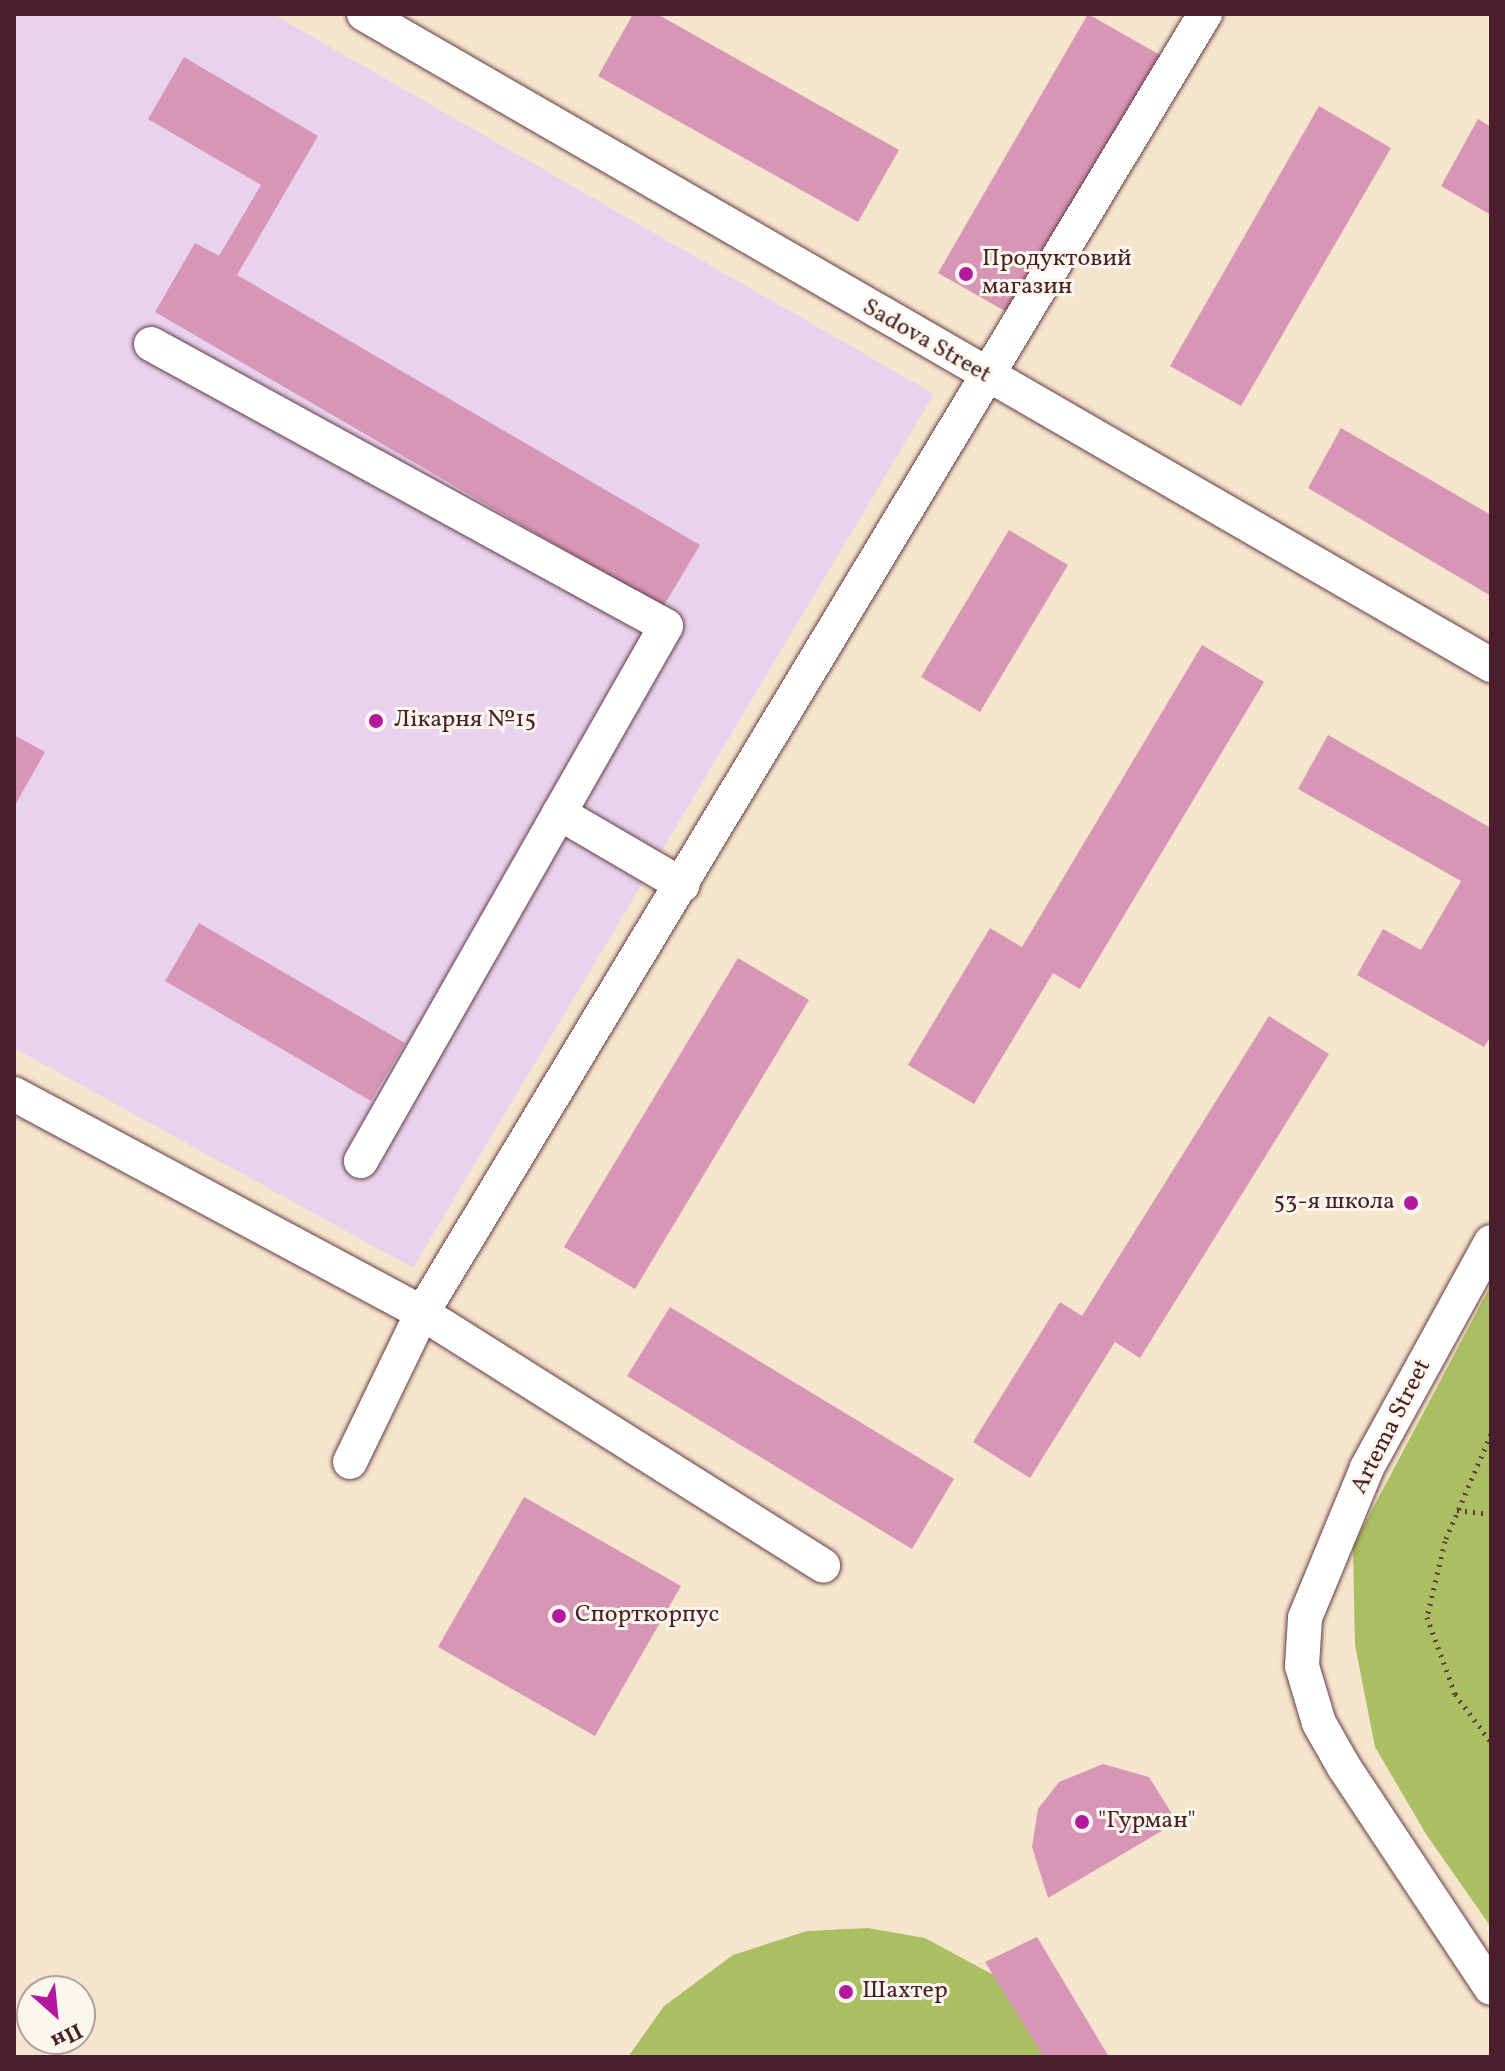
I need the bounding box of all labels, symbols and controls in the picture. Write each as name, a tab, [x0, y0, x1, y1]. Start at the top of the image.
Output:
place label: Продуктовий магазин	[982, 246, 1132, 302]
marker: Продуктовий магазин	[957, 265, 975, 283]
street label: Sadova Street	[857, 294, 995, 390]
place label: Лікарня №15	[394, 707, 536, 735]
marker: Лікарня №15	[365, 710, 387, 732]
place label: 53-я школа	[1274, 1189, 1395, 1217]
marker: 53-я школа	[1402, 1194, 1420, 1212]
street label: Artema Street	[1346, 1355, 1438, 1499]
place label: Спорткорпус	[575, 1602, 719, 1630]
marker: Спорткорпус	[550, 1607, 568, 1625]
place label: "Гурман"	[1098, 1808, 1196, 1836]
marker: "Гурман"	[1073, 1813, 1091, 1831]
north arrow	[16, 1975, 96, 2055]
place label: Шахтер	[862, 1978, 948, 2006]
marker: Шахтер	[837, 1983, 855, 2001]
text: Пн	[45, 2014, 87, 2056]

